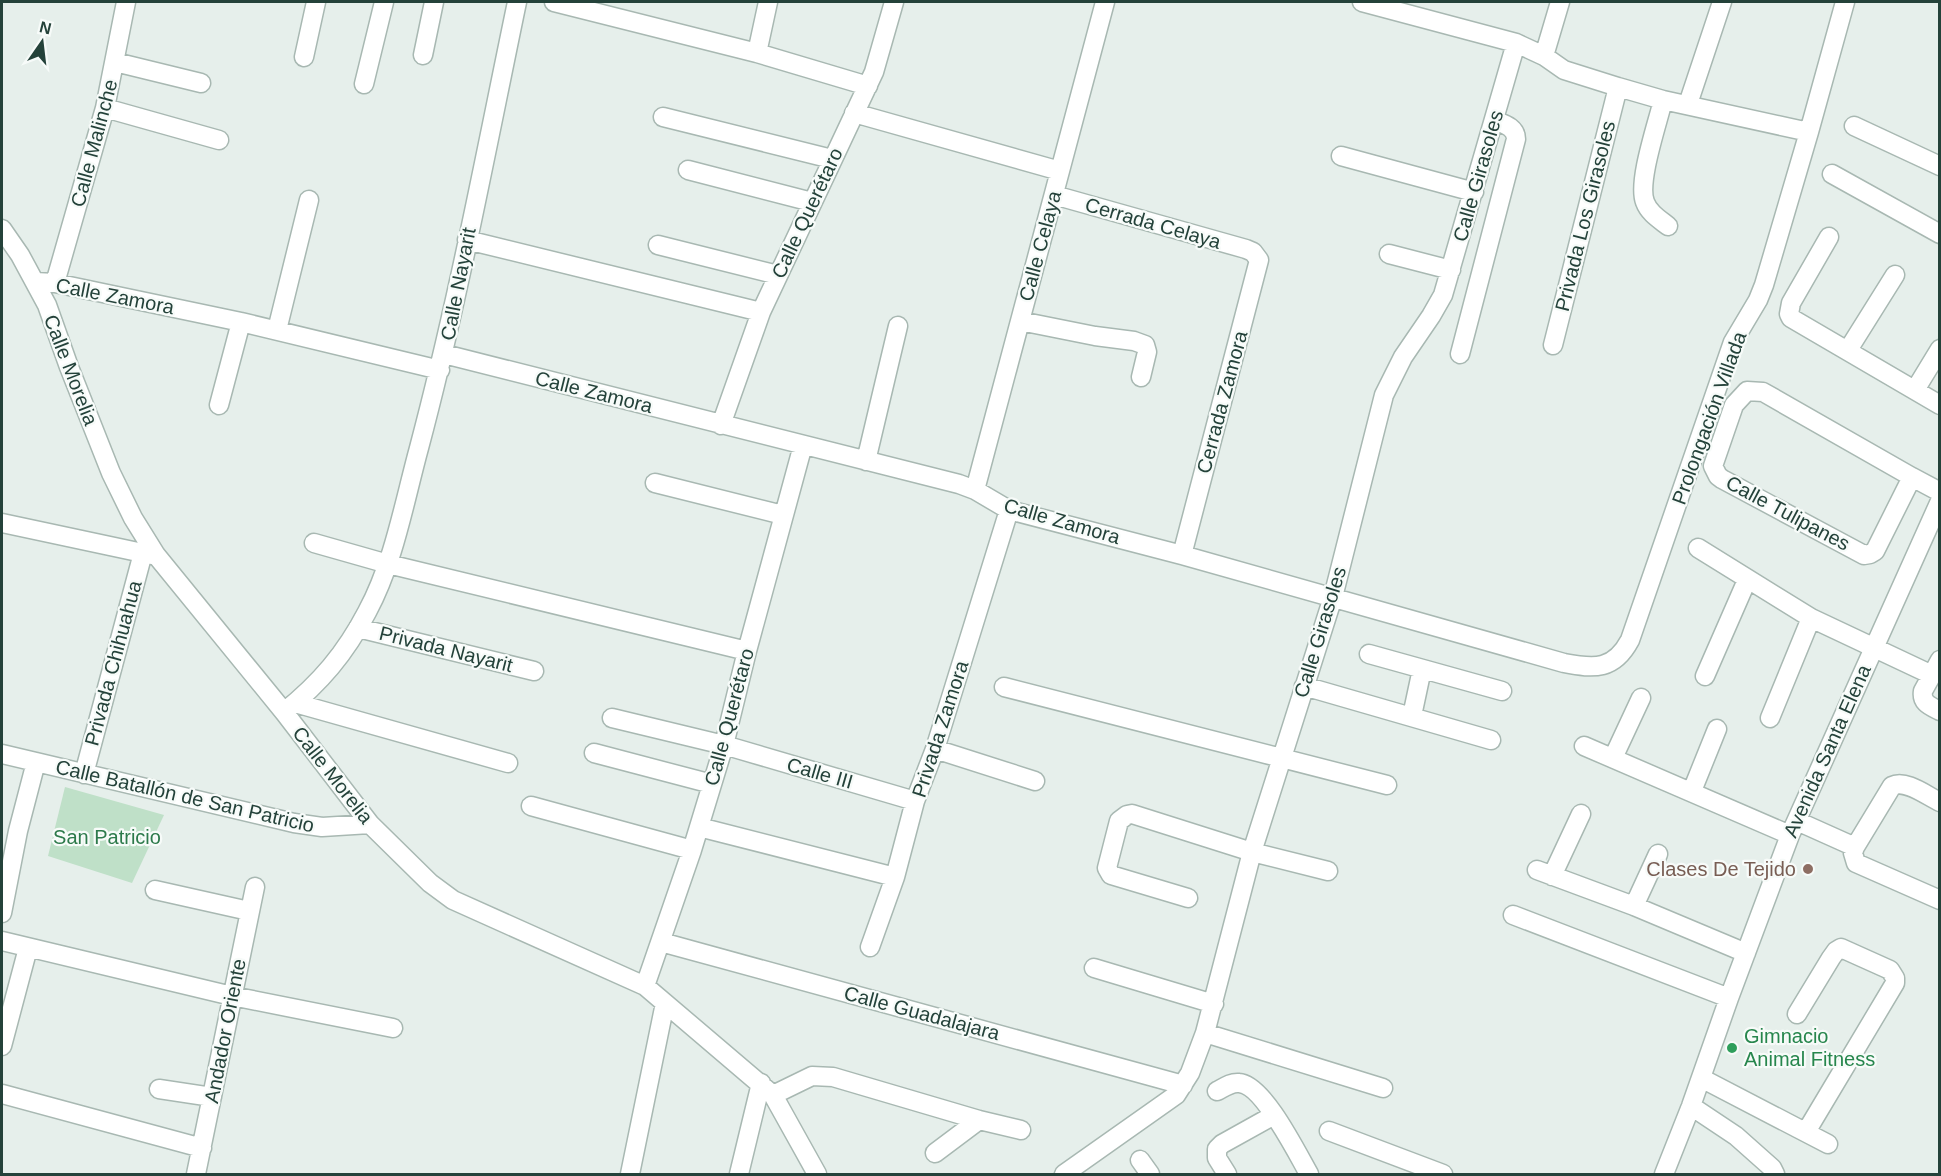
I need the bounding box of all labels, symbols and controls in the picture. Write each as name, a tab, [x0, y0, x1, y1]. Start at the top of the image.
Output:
north arrow	[12, 12, 72, 72]
text: N	[38, 18, 53, 38]
street label: Calle Malinche	[66, 77, 122, 209]
street label: Calle Girasoles	[1449, 108, 1507, 244]
street label: Privada Los Girasoles	[1551, 118, 1619, 314]
street label: Calle Querétaro	[767, 144, 847, 282]
street label: Calle Celaya	[1015, 188, 1066, 304]
street label: Cerrada Celaya	[1083, 193, 1224, 253]
street label: Calle Nayarit	[436, 225, 480, 342]
street label: Calle Zamora	[54, 274, 177, 318]
street label: Calle Morelia	[40, 312, 102, 429]
street label: Cerrada Zamora	[1192, 327, 1252, 476]
street label: Prolongación Villada	[1668, 328, 1751, 507]
street label: Calle Zamora	[533, 367, 656, 417]
street label: Calle Tulipanes	[1722, 471, 1854, 555]
street label: Calle Zamora	[1001, 494, 1124, 548]
street label: Calle Girasoles	[1290, 564, 1350, 700]
street label: Privada Chihuahua	[80, 577, 146, 748]
street label: Privada Nayarit	[377, 622, 515, 676]
street label: Calle Querétaro	[700, 646, 758, 788]
street label: Privada Zamora	[908, 657, 973, 800]
street label: Avenida Santa Elena	[1779, 661, 1875, 841]
street label: Calle Morelia	[288, 722, 378, 828]
street label: Calle III	[784, 753, 856, 793]
street label: Calle Batallón de San Patricio	[53, 755, 317, 837]
park label: San Patricio	[53, 825, 161, 849]
place label: Clases De Tejido	[1646, 858, 1796, 880]
marker: Clases De Tejido	[1801, 862, 1815, 876]
street label: Andador Oriente	[200, 957, 250, 1105]
street label: Calle Guadalajara	[842, 982, 1003, 1045]
place label: Gimnacio Animal Fitness	[1744, 1025, 1875, 1070]
marker: Gimnacio Animal Fitness	[1725, 1041, 1739, 1055]

